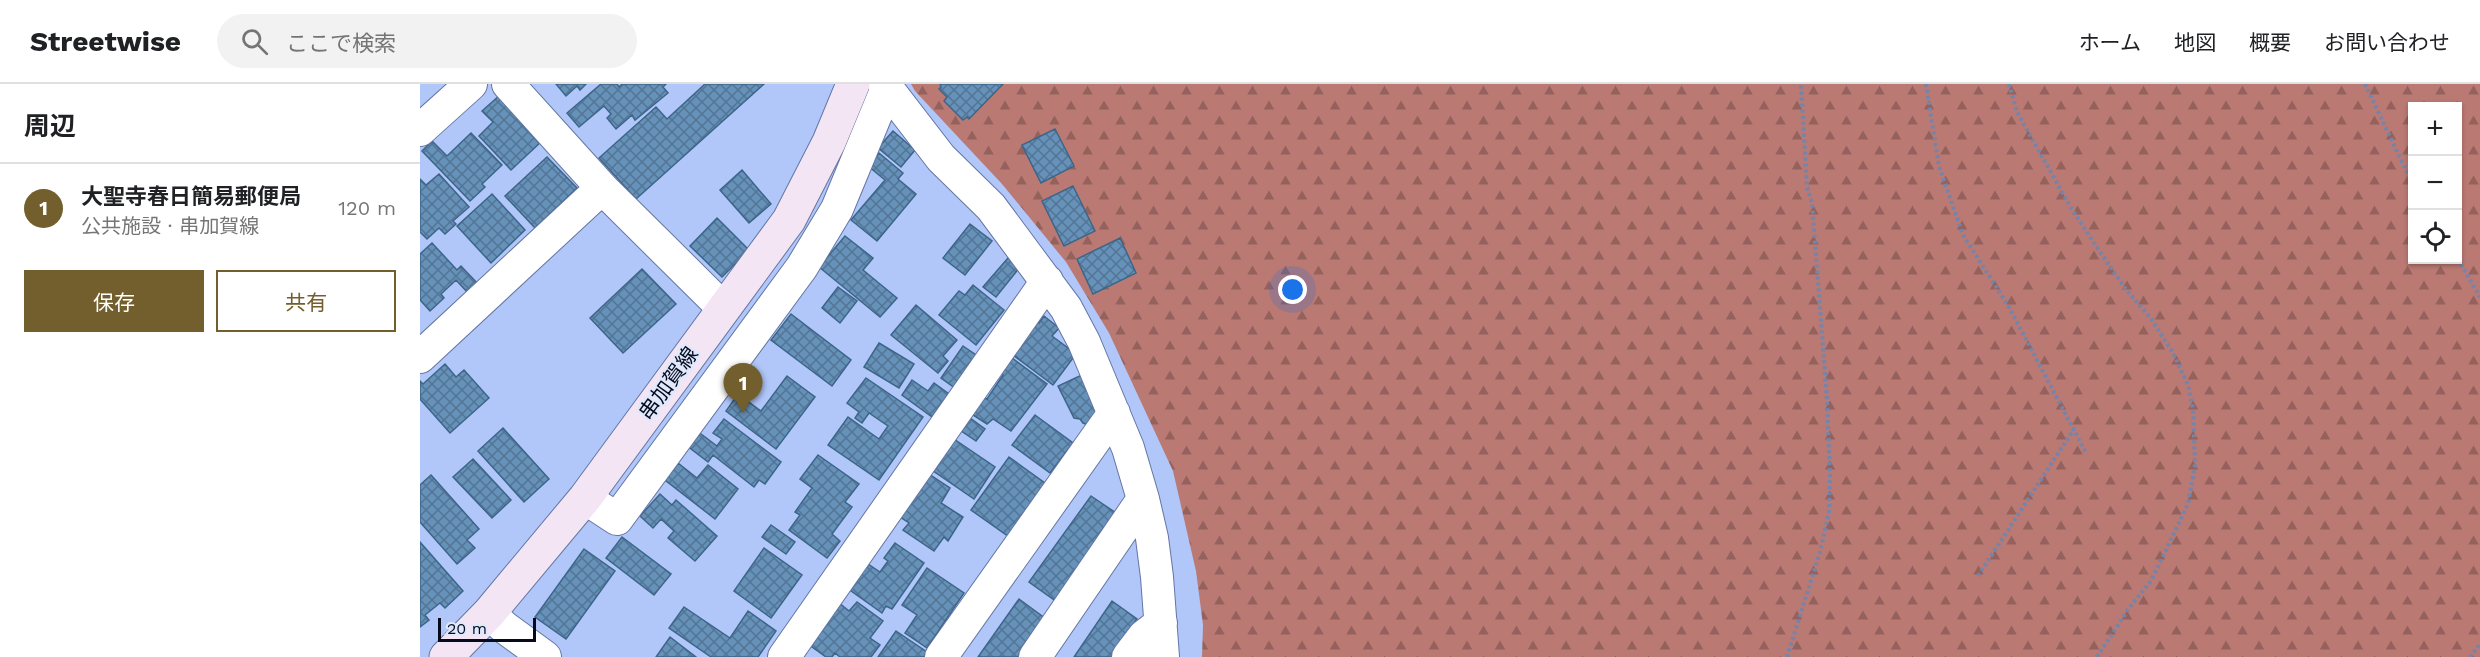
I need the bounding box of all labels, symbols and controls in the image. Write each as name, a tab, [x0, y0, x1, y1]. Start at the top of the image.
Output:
search box	[217, 14, 637, 68]
text: Streetwise	[30, 25, 181, 58]
icon: search	[238, 25, 271, 58]
text: ホーム	[2079, 30, 2141, 55]
text: 地図	[2174, 30, 2216, 55]
text: 概要	[2249, 30, 2291, 55]
text: お問い合わせ	[2324, 30, 2450, 55]
text: ここで検索	[286, 31, 396, 56]
map controls	[2408, 102, 2462, 264]
button: +	[2408, 102, 2462, 156]
text: 周辺	[24, 111, 76, 141]
button: −	[2408, 156, 2462, 210]
text: 大聖寺春日簡易郵便局	[81, 184, 301, 209]
text: 1	[39, 196, 48, 220]
text: 120 m	[338, 196, 396, 220]
button: locate	[2408, 210, 2462, 264]
text: 公共施設 · 串加賀線	[81, 214, 259, 238]
button: 保存	[24, 270, 204, 332]
button: 共有	[216, 270, 396, 332]
your location	[1278, 275, 1307, 304]
street label: 串加賀線	[633, 342, 703, 424]
pin: 1	[724, 364, 762, 413]
scale bar	[438, 615, 536, 642]
text: 20 m	[447, 619, 487, 638]

